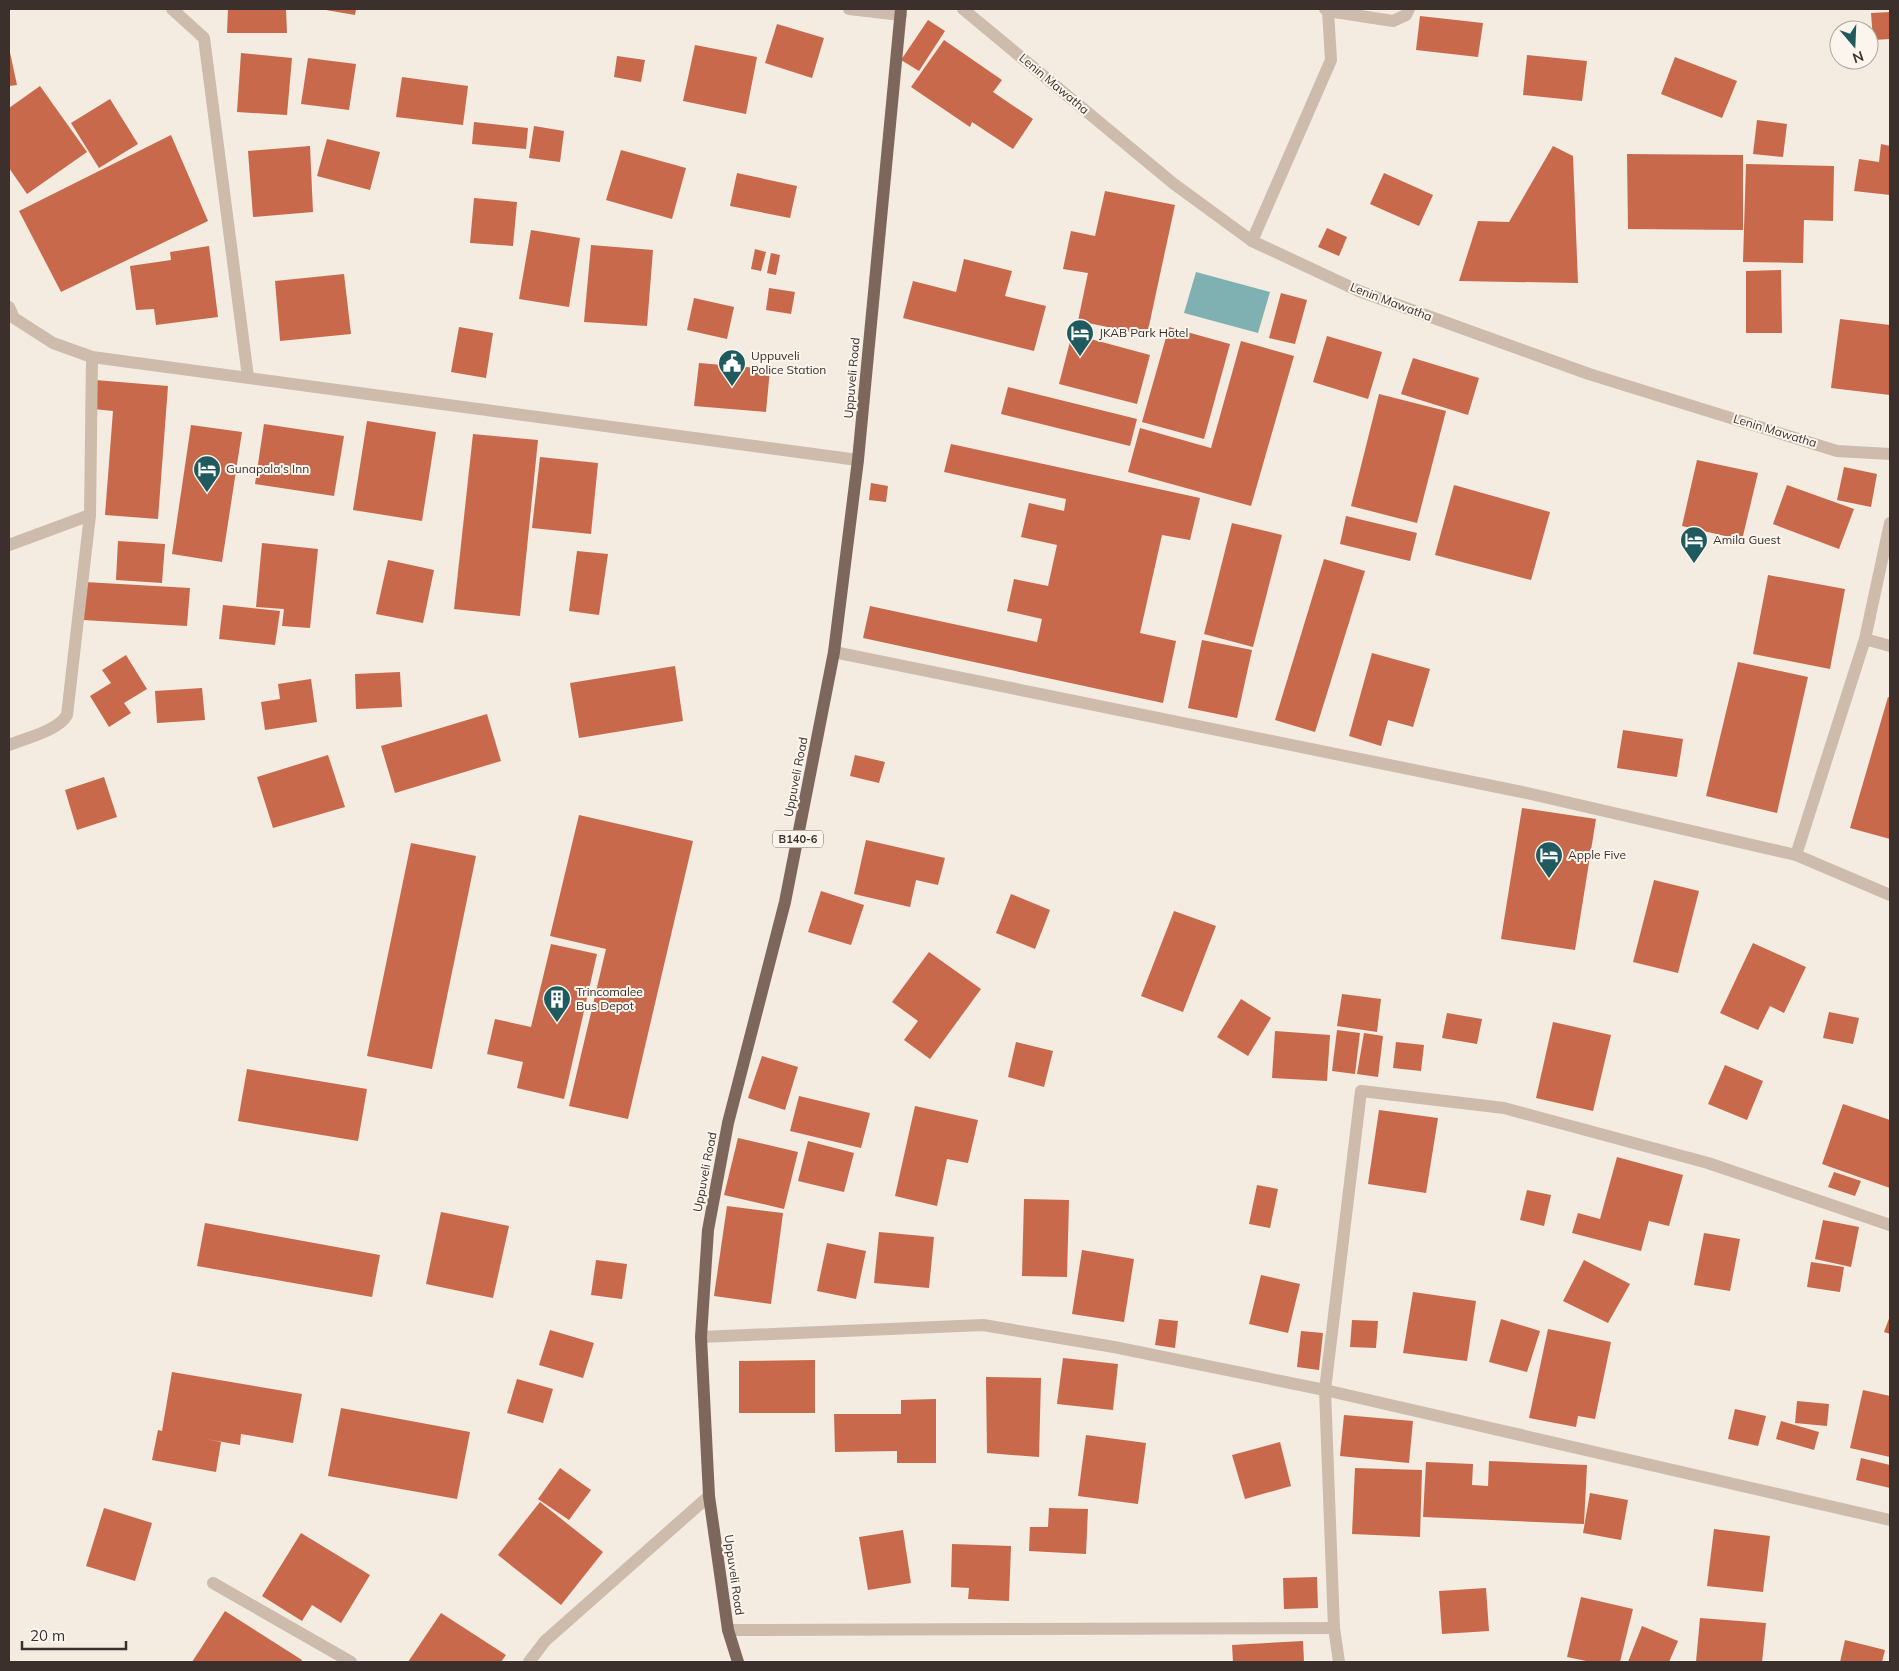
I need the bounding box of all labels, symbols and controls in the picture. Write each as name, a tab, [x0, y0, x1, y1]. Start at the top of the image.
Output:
north arrow	[1829, 20, 1879, 70]
text: N	[1850, 47, 1866, 68]
street label: Lenin Mawatha	[1016, 50, 1092, 117]
street label: Lenin Mawatha	[1348, 279, 1434, 324]
hotel icon: JKAB Park Hotel	[1065, 318, 1095, 357]
place label: JKAB Park Hotel	[1099, 325, 1188, 340]
street label: Uppuveli Road	[840, 337, 863, 419]
public building icon: Uppuveli Police Station	[717, 348, 747, 387]
place label: Uppuveli Police Station	[751, 348, 826, 377]
street label: Lenin Mawatha	[1732, 411, 1819, 450]
hotel icon: Gunapala's Inn	[192, 454, 222, 493]
place label: Gunapala's Inn	[226, 461, 309, 476]
hotel icon: Amila Guest	[1679, 525, 1709, 564]
place label: Amila Guest	[1713, 532, 1781, 547]
street label: Uppuveli Road	[780, 736, 811, 818]
road number: B140-6	[773, 831, 823, 848]
hotel icon: Apple Five	[1534, 840, 1564, 879]
place label: Apple Five	[1568, 847, 1626, 862]
building icon: Trincomalee Bus Depot	[542, 984, 572, 1023]
place label: Trincomalee Bus Depot	[576, 984, 643, 1013]
street label: Uppuveli Road	[689, 1131, 720, 1213]
street label: Uppuveli Road	[721, 1534, 748, 1616]
scale bar	[22, 1618, 126, 1650]
text: 20 m	[30, 1626, 65, 1645]

